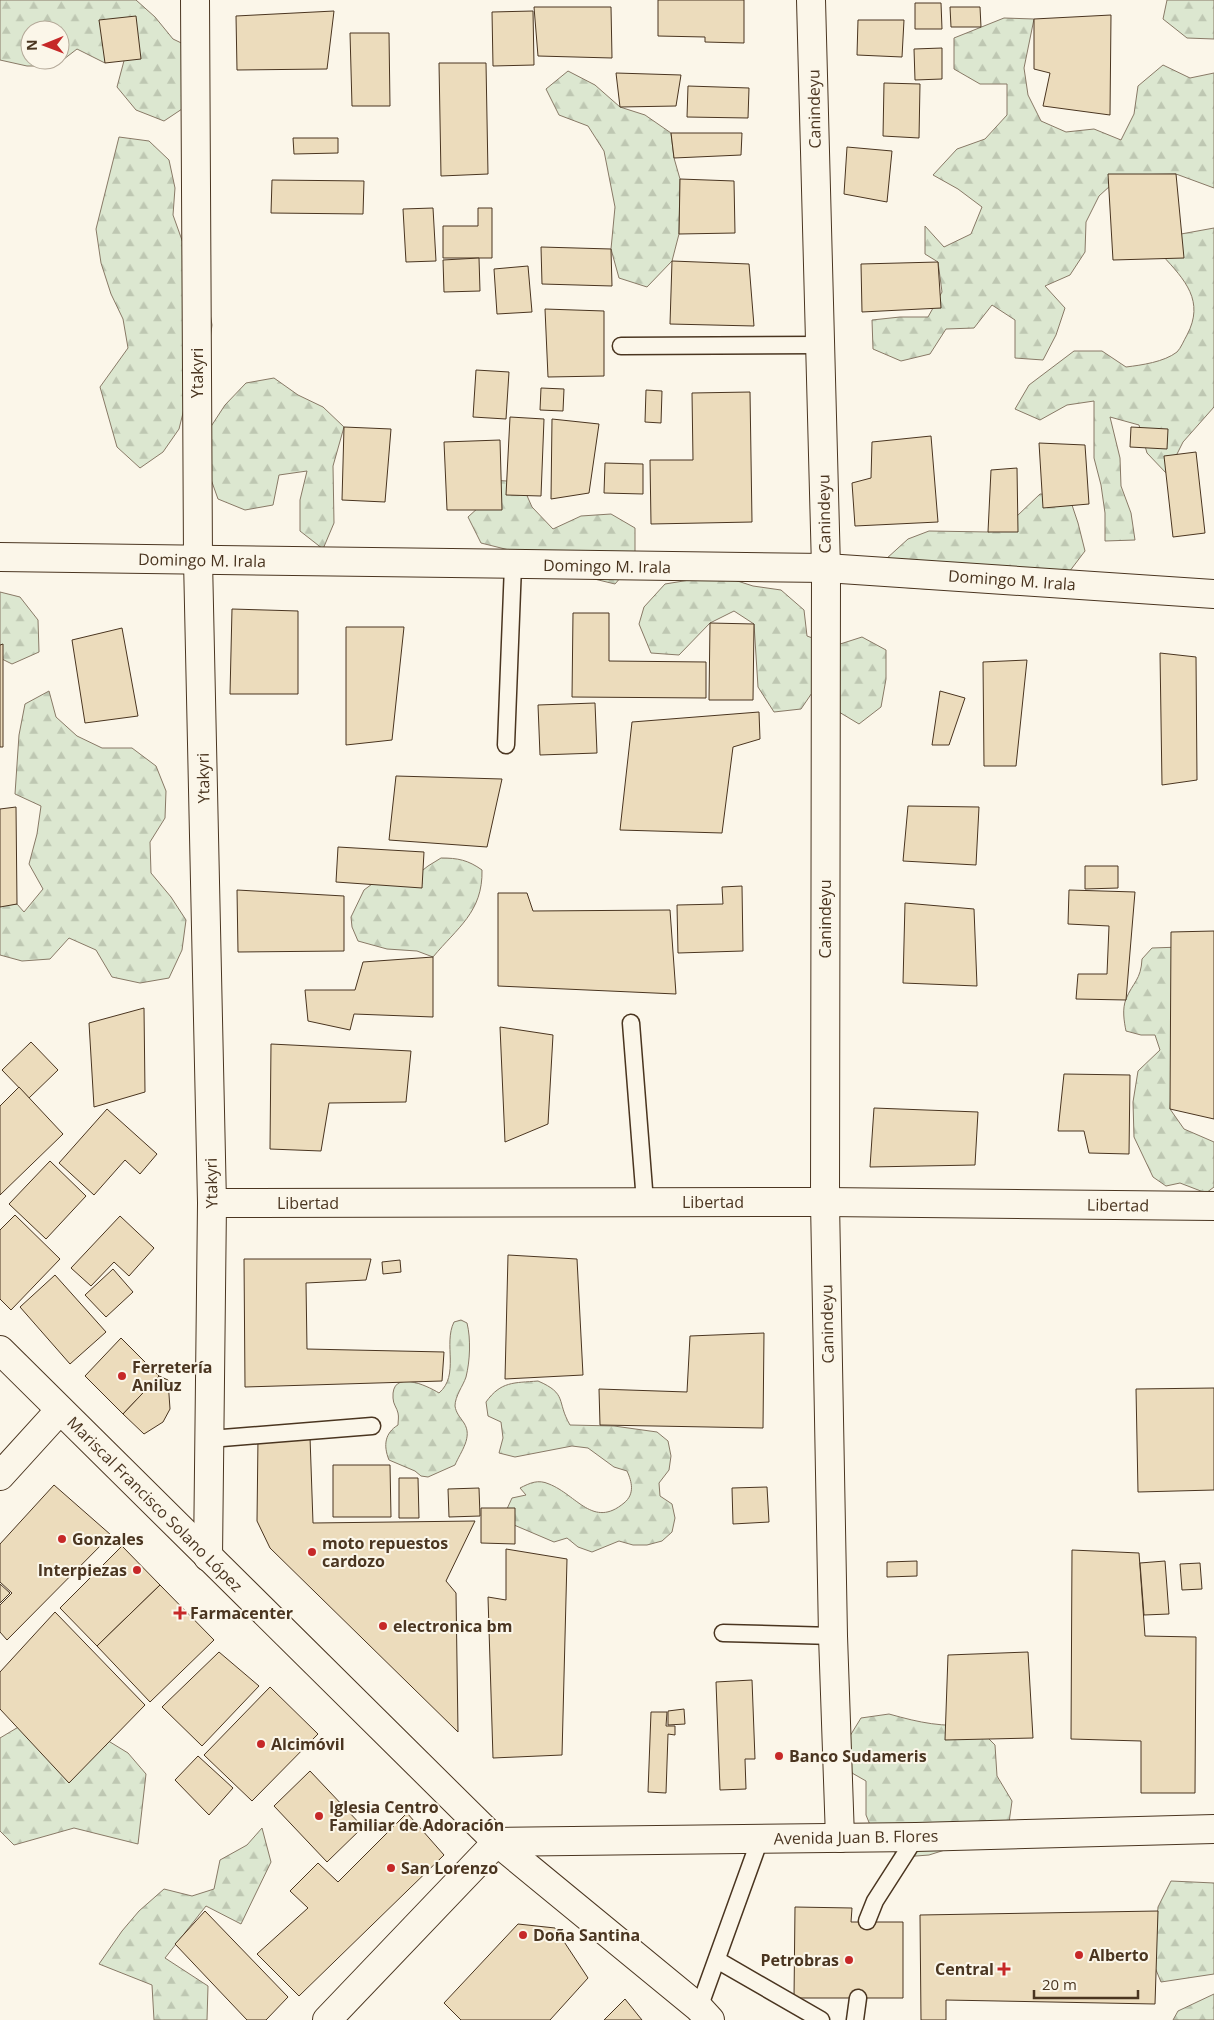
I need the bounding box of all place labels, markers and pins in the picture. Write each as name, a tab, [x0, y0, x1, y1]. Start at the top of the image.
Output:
place label: Ferretería Aniluz	[132, 1356, 212, 1396]
marker: Ferretería Aniluz	[116, 1370, 128, 1382]
place label: Gonzales	[72, 1528, 144, 1550]
place label: moto repuestos cardozo	[322, 1532, 448, 1572]
marker: Gonzales	[56, 1533, 68, 1545]
marker: moto repuestos cardozo	[306, 1546, 318, 1558]
place label: Interpiezas	[38, 1559, 127, 1581]
marker: Interpiezas	[131, 1564, 143, 1576]
place label: Farmacenter	[190, 1602, 293, 1624]
marker: Farmacenter	[174, 1607, 186, 1619]
place label: electronica bm	[393, 1615, 512, 1637]
marker: electronica bm	[377, 1620, 389, 1632]
place label: Alcimóvil	[271, 1733, 345, 1755]
marker: Alcimóvil	[255, 1738, 267, 1750]
place label: Banco Sudameris	[789, 1745, 927, 1767]
marker: Banco Sudameris	[773, 1750, 785, 1762]
place label: Iglesia Centro Familiar de Adoración	[329, 1796, 504, 1836]
marker: Iglesia Centro Familiar de Adoración	[313, 1810, 325, 1822]
place label: San Lorenzo	[401, 1857, 498, 1879]
marker: San Lorenzo	[385, 1862, 397, 1874]
place label: Doña Santina	[533, 1924, 640, 1946]
marker: Doña Santina	[517, 1929, 529, 1941]
place label: Alberto	[1089, 1944, 1149, 1966]
place label: Petrobras	[760, 1949, 839, 1971]
marker: Alberto	[1073, 1949, 1085, 1961]
marker: Petrobras	[843, 1954, 855, 1966]
place label: Central	[935, 1958, 994, 1980]
marker: Central	[998, 1963, 1010, 1975]

